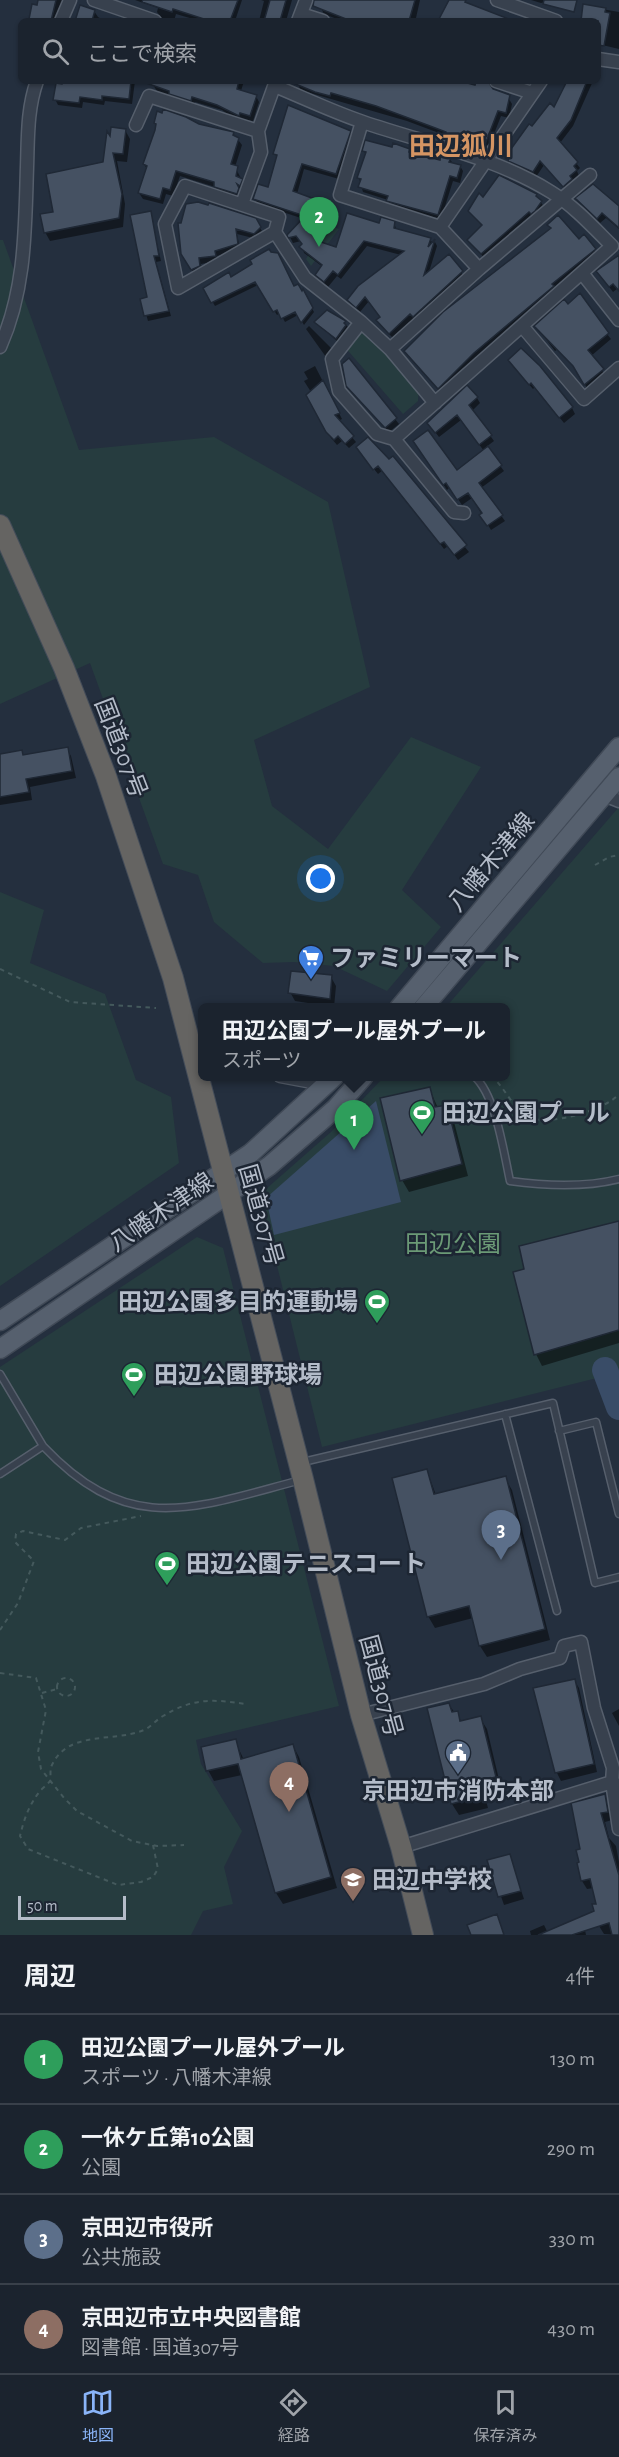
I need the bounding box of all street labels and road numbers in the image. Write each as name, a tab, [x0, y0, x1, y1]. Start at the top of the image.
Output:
street label: 国道307号	[90, 695, 152, 801]
street label: 八幡木津線	[442, 808, 540, 916]
street label: 国道307号	[234, 1161, 288, 1269]
street label: 八幡木津線	[104, 1168, 218, 1256]
street label: 国道307号	[355, 1632, 407, 1740]

